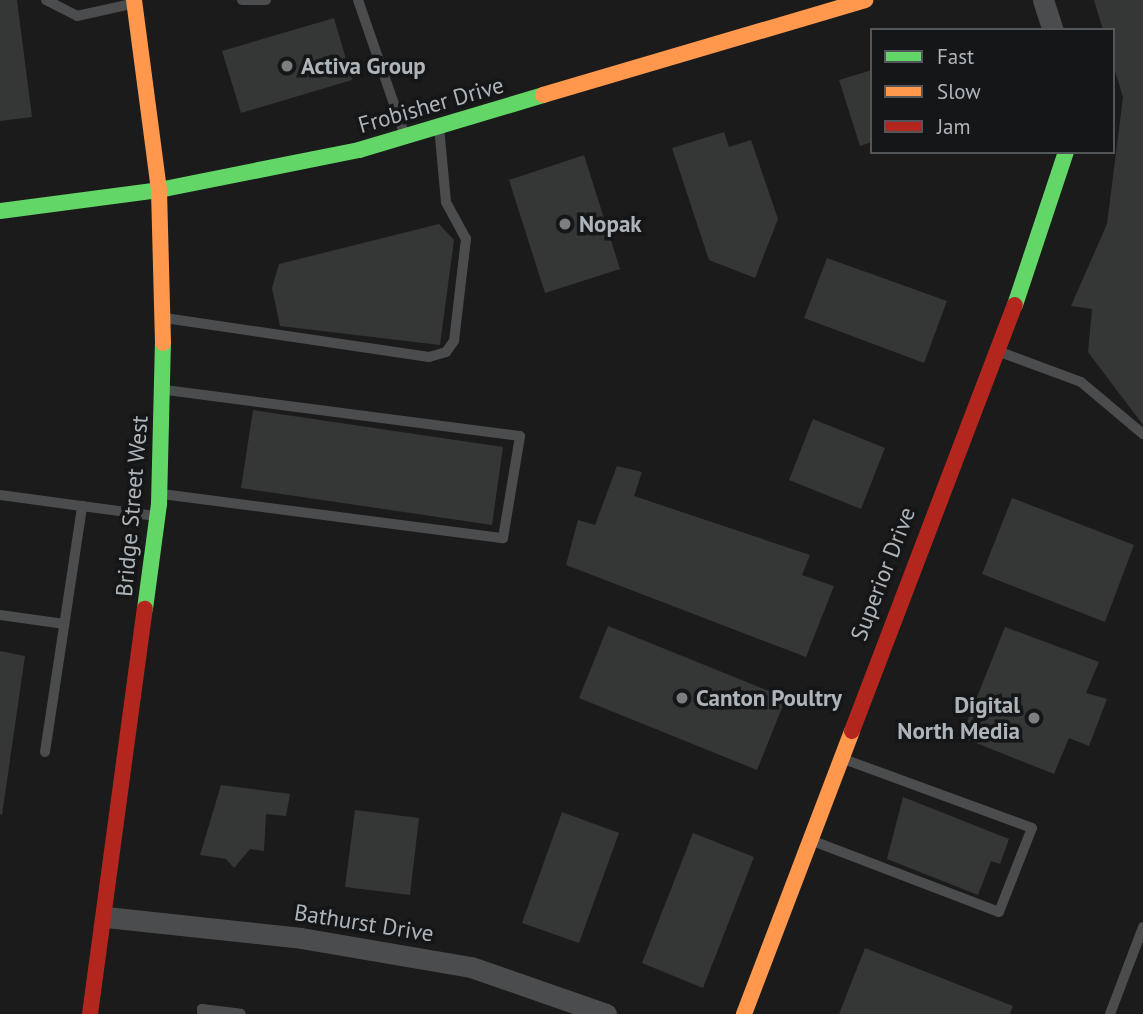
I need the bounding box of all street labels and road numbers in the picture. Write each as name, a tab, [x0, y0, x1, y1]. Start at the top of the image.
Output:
street label: Frobisher Drive	[355, 71, 507, 139]
street label: Bridge Street West	[110, 414, 154, 598]
street label: Superior Drive	[845, 503, 921, 645]
street label: Bathurst Drive	[292, 898, 436, 948]

